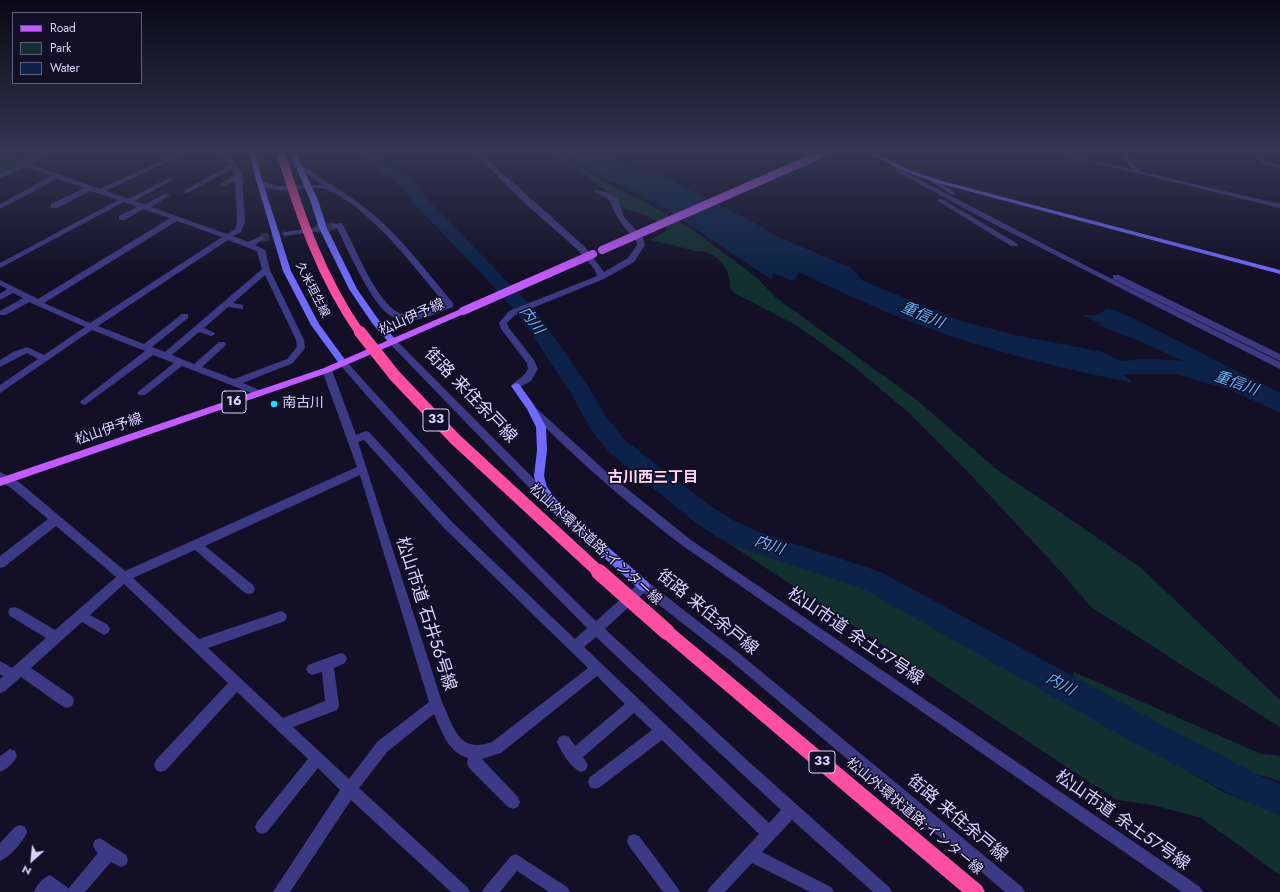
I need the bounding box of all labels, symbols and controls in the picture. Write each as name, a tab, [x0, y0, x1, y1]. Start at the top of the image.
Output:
legend	[12, 12, 142, 84]
text: Road	[50, 19, 76, 37]
text: Park	[50, 39, 71, 57]
text: Water	[50, 59, 80, 77]
street label: 久米垣生線	[292, 260, 332, 320]
street label: 松山伊予線	[377, 296, 447, 340]
water label: 重信川	[898, 299, 946, 333]
water label: 内川	[515, 304, 547, 338]
street label: 街路 来住余戸線	[420, 344, 520, 448]
water label: 重信川	[1212, 368, 1260, 400]
road number: 16	[222, 391, 246, 413]
place label: 南古川	[282, 396, 324, 412]
marker: 南古川	[269, 399, 279, 409]
road number: 33	[423, 409, 449, 431]
street label: 松山伊予線	[73, 411, 145, 449]
district label: 古川西三丁目	[608, 469, 698, 487]
street label: 松山外環状道路;インター線	[525, 481, 665, 609]
water label: 内川	[752, 533, 786, 559]
street label: 松山市道 石井56号線	[391, 535, 459, 693]
street label: 街路 来住余戸線	[652, 566, 762, 660]
street label: 松山市道 余土57号線	[783, 584, 927, 690]
water label: 内川	[1043, 670, 1077, 700]
road number: 33	[809, 751, 835, 773]
street label: 松山外環状道路;インター線	[842, 755, 986, 879]
street label: 松山市道 余土57号線	[1051, 767, 1193, 875]
street label: 街路 来住余戸線	[903, 771, 1011, 867]
north arrow	[12, 840, 52, 880]
text: N	[19, 862, 34, 880]

